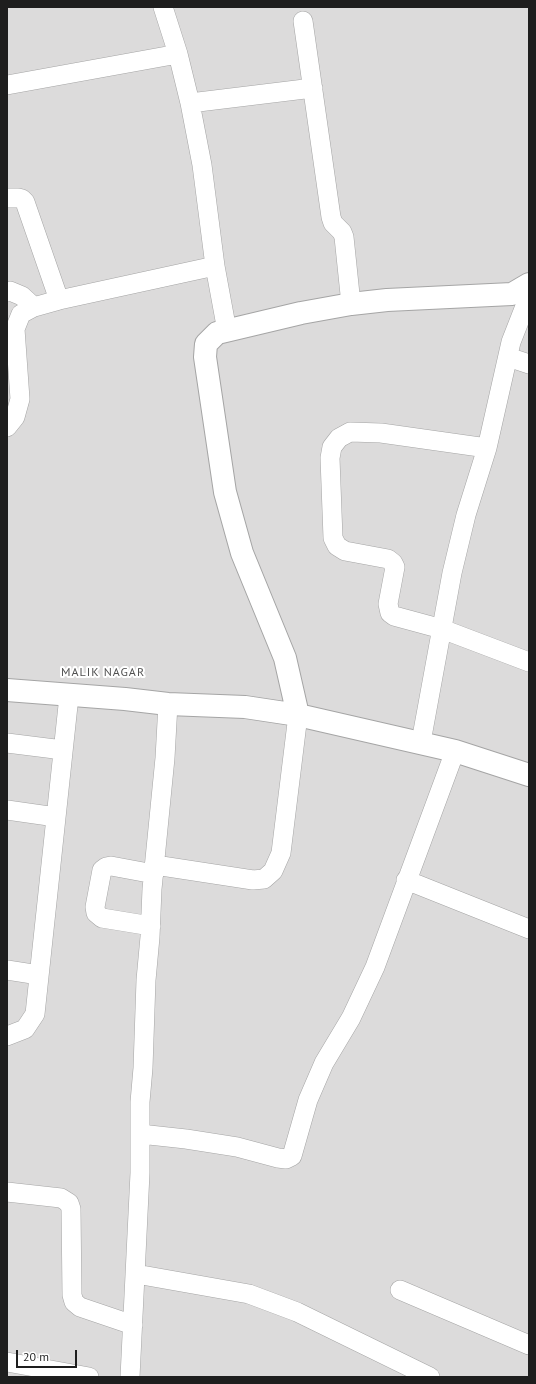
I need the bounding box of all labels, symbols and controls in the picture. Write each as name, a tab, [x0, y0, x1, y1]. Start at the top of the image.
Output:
district label: MALIK NAGAR	[61, 666, 145, 680]
scale bar	[18, 1342, 79, 1368]
text: 20 m	[23, 1349, 49, 1364]

